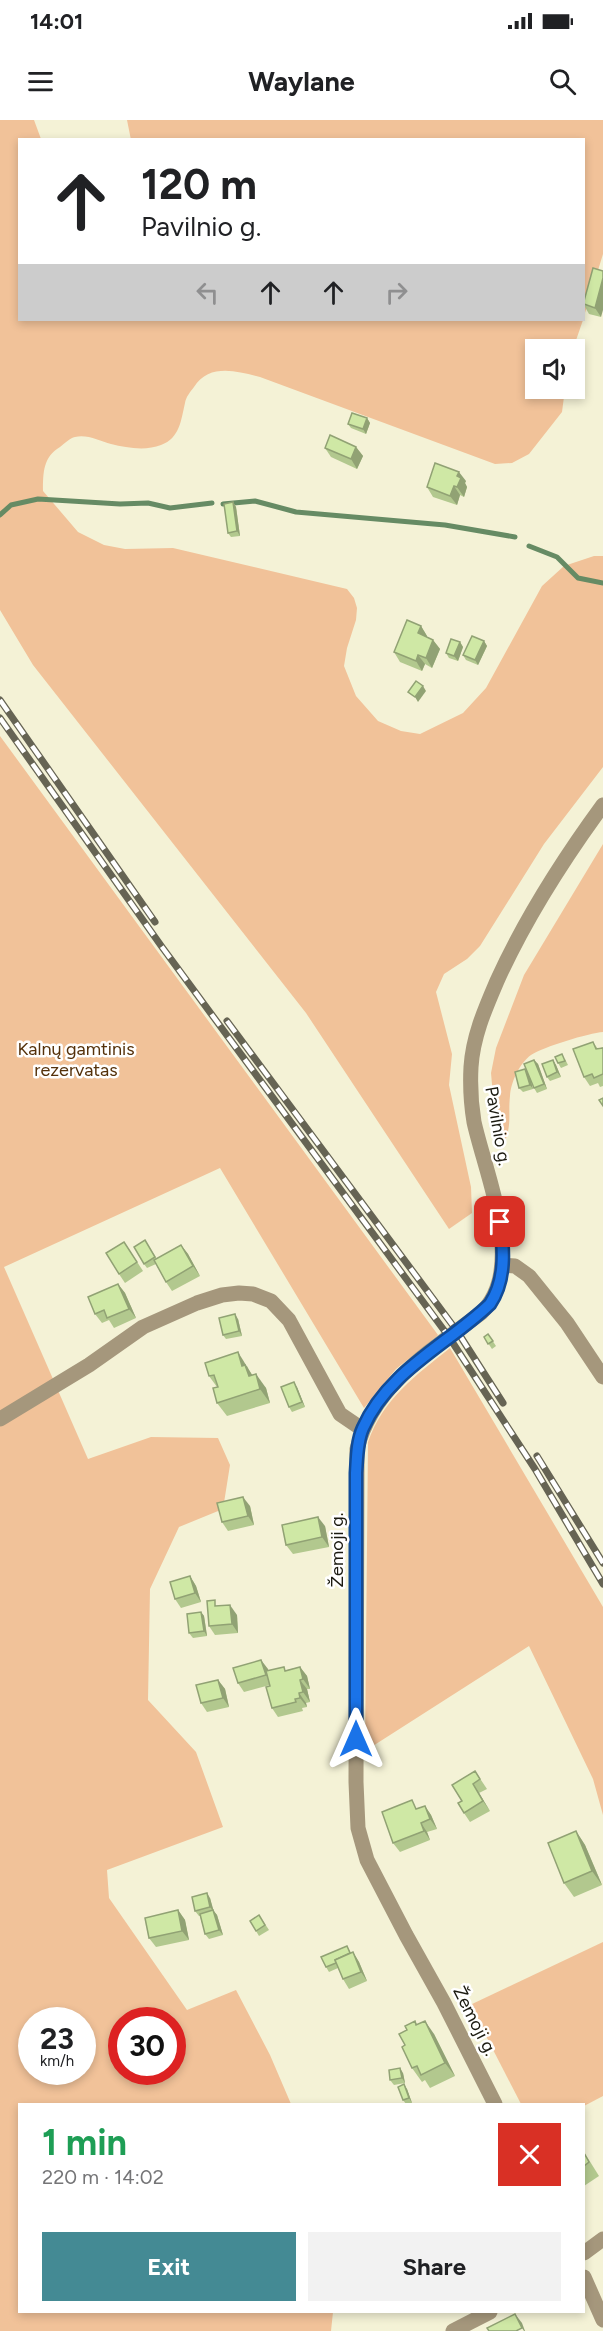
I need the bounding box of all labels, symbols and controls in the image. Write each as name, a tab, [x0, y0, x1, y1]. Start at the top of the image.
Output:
text: 14:01	[30, 8, 83, 35]
icon: menu	[24, 65, 57, 98]
text: Waylane	[248, 65, 355, 98]
icon: search	[546, 65, 579, 98]
text: 120 m	[141, 159, 257, 210]
icon: ahead	[42, 162, 120, 240]
text: Pavilnio g.	[141, 210, 261, 243]
icon: left	[191, 276, 224, 309]
icon: ahead	[254, 276, 287, 309]
icon: ahead	[317, 276, 350, 309]
icon: right	[380, 276, 413, 309]
map controls	[525, 339, 585, 399]
button: sound	[525, 339, 585, 399]
park label: Kalnų gamtinis rezervatas	[17, 1038, 135, 1081]
street label: Pavilnio g.	[480, 1085, 516, 1167]
pin	[474, 1196, 525, 1247]
icon: arrive	[483, 1205, 516, 1238]
street label: Žemoji g.	[326, 1513, 348, 1587]
position arrow	[324, 1707, 388, 1771]
street label: Žemoji g.	[448, 1983, 502, 2059]
speed limit sign: 30	[108, 2007, 186, 2085]
text: 23	[40, 2020, 74, 2057]
text: km/h	[40, 2052, 74, 2070]
text: 1 min	[42, 2121, 127, 2164]
button: close	[498, 2123, 561, 2186]
text: 220 m · 14:02	[42, 2165, 164, 2189]
button: Exit	[42, 2232, 296, 2301]
button: Share	[308, 2232, 561, 2301]

